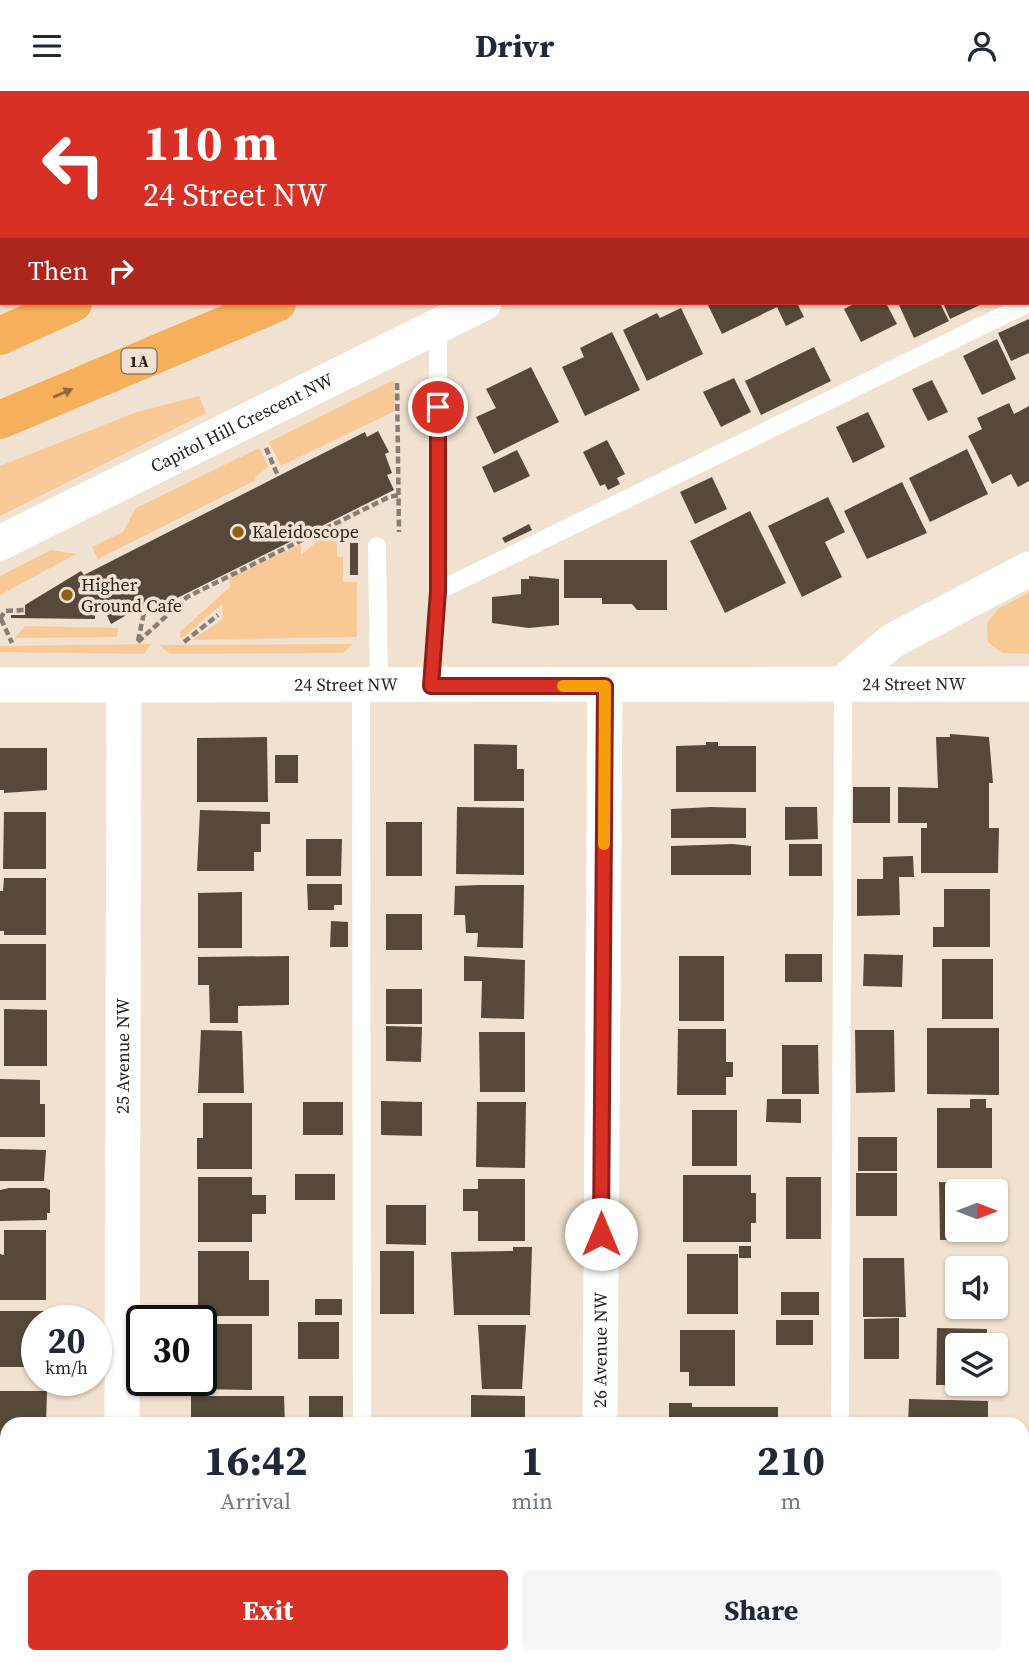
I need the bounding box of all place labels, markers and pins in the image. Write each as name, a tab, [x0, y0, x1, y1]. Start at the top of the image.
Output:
pin	[408, 377, 468, 437]
place label: Kaleidoscope	[252, 519, 359, 544]
marker: Kaleidoscope	[230, 524, 246, 540]
place label: Higher Ground Cafe	[81, 572, 182, 618]
marker: Higher Ground Cafe	[59, 587, 75, 603]

